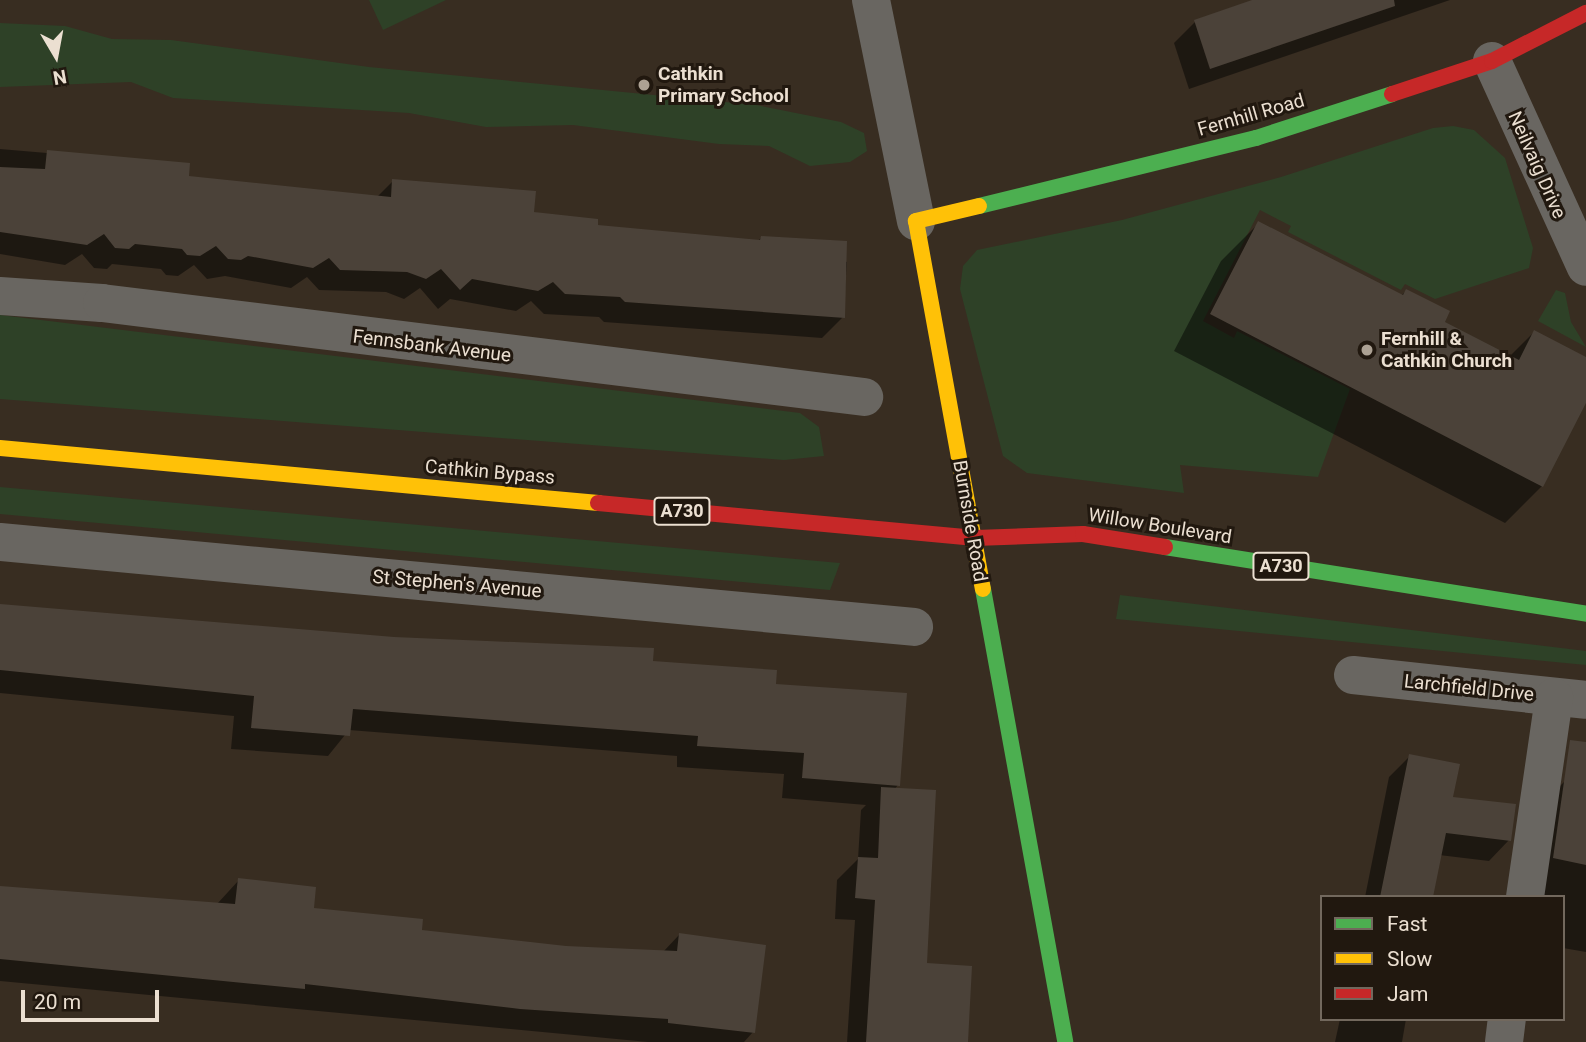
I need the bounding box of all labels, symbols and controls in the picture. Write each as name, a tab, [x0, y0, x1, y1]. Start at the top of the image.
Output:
north arrow	[21, 21, 91, 91]
place label: Cathkin Primary School	[658, 63, 789, 107]
text: N	[51, 65, 68, 90]
marker: Cathkin Primary School	[636, 77, 652, 93]
street label: Fernhill Road	[1195, 89, 1307, 141]
street label: Neilvaig Drive	[1503, 108, 1571, 222]
street label: Fennsbank Avenue	[352, 325, 512, 367]
place label: Fernhill & Cathkin Church	[1381, 328, 1512, 372]
marker: Fernhill & Cathkin Church	[1359, 342, 1375, 358]
street label: Cathkin Bypass	[424, 455, 556, 489]
street label: Burnside Road	[948, 459, 992, 583]
road number: A730	[652, 496, 712, 526]
street label: Willow Boulevard	[1087, 503, 1233, 549]
road number: A730	[1251, 552, 1311, 580]
street label: St Stephen's Avenue	[371, 565, 543, 603]
street label: Larchfield Drive	[1403, 670, 1535, 706]
legend	[1320, 895, 1565, 1021]
text: Fast	[1387, 912, 1427, 936]
text: Slow	[1387, 947, 1432, 971]
scale bar	[24, 976, 163, 1020]
text: Jam	[1387, 982, 1428, 1006]
text: 20 m	[34, 990, 81, 1014]

